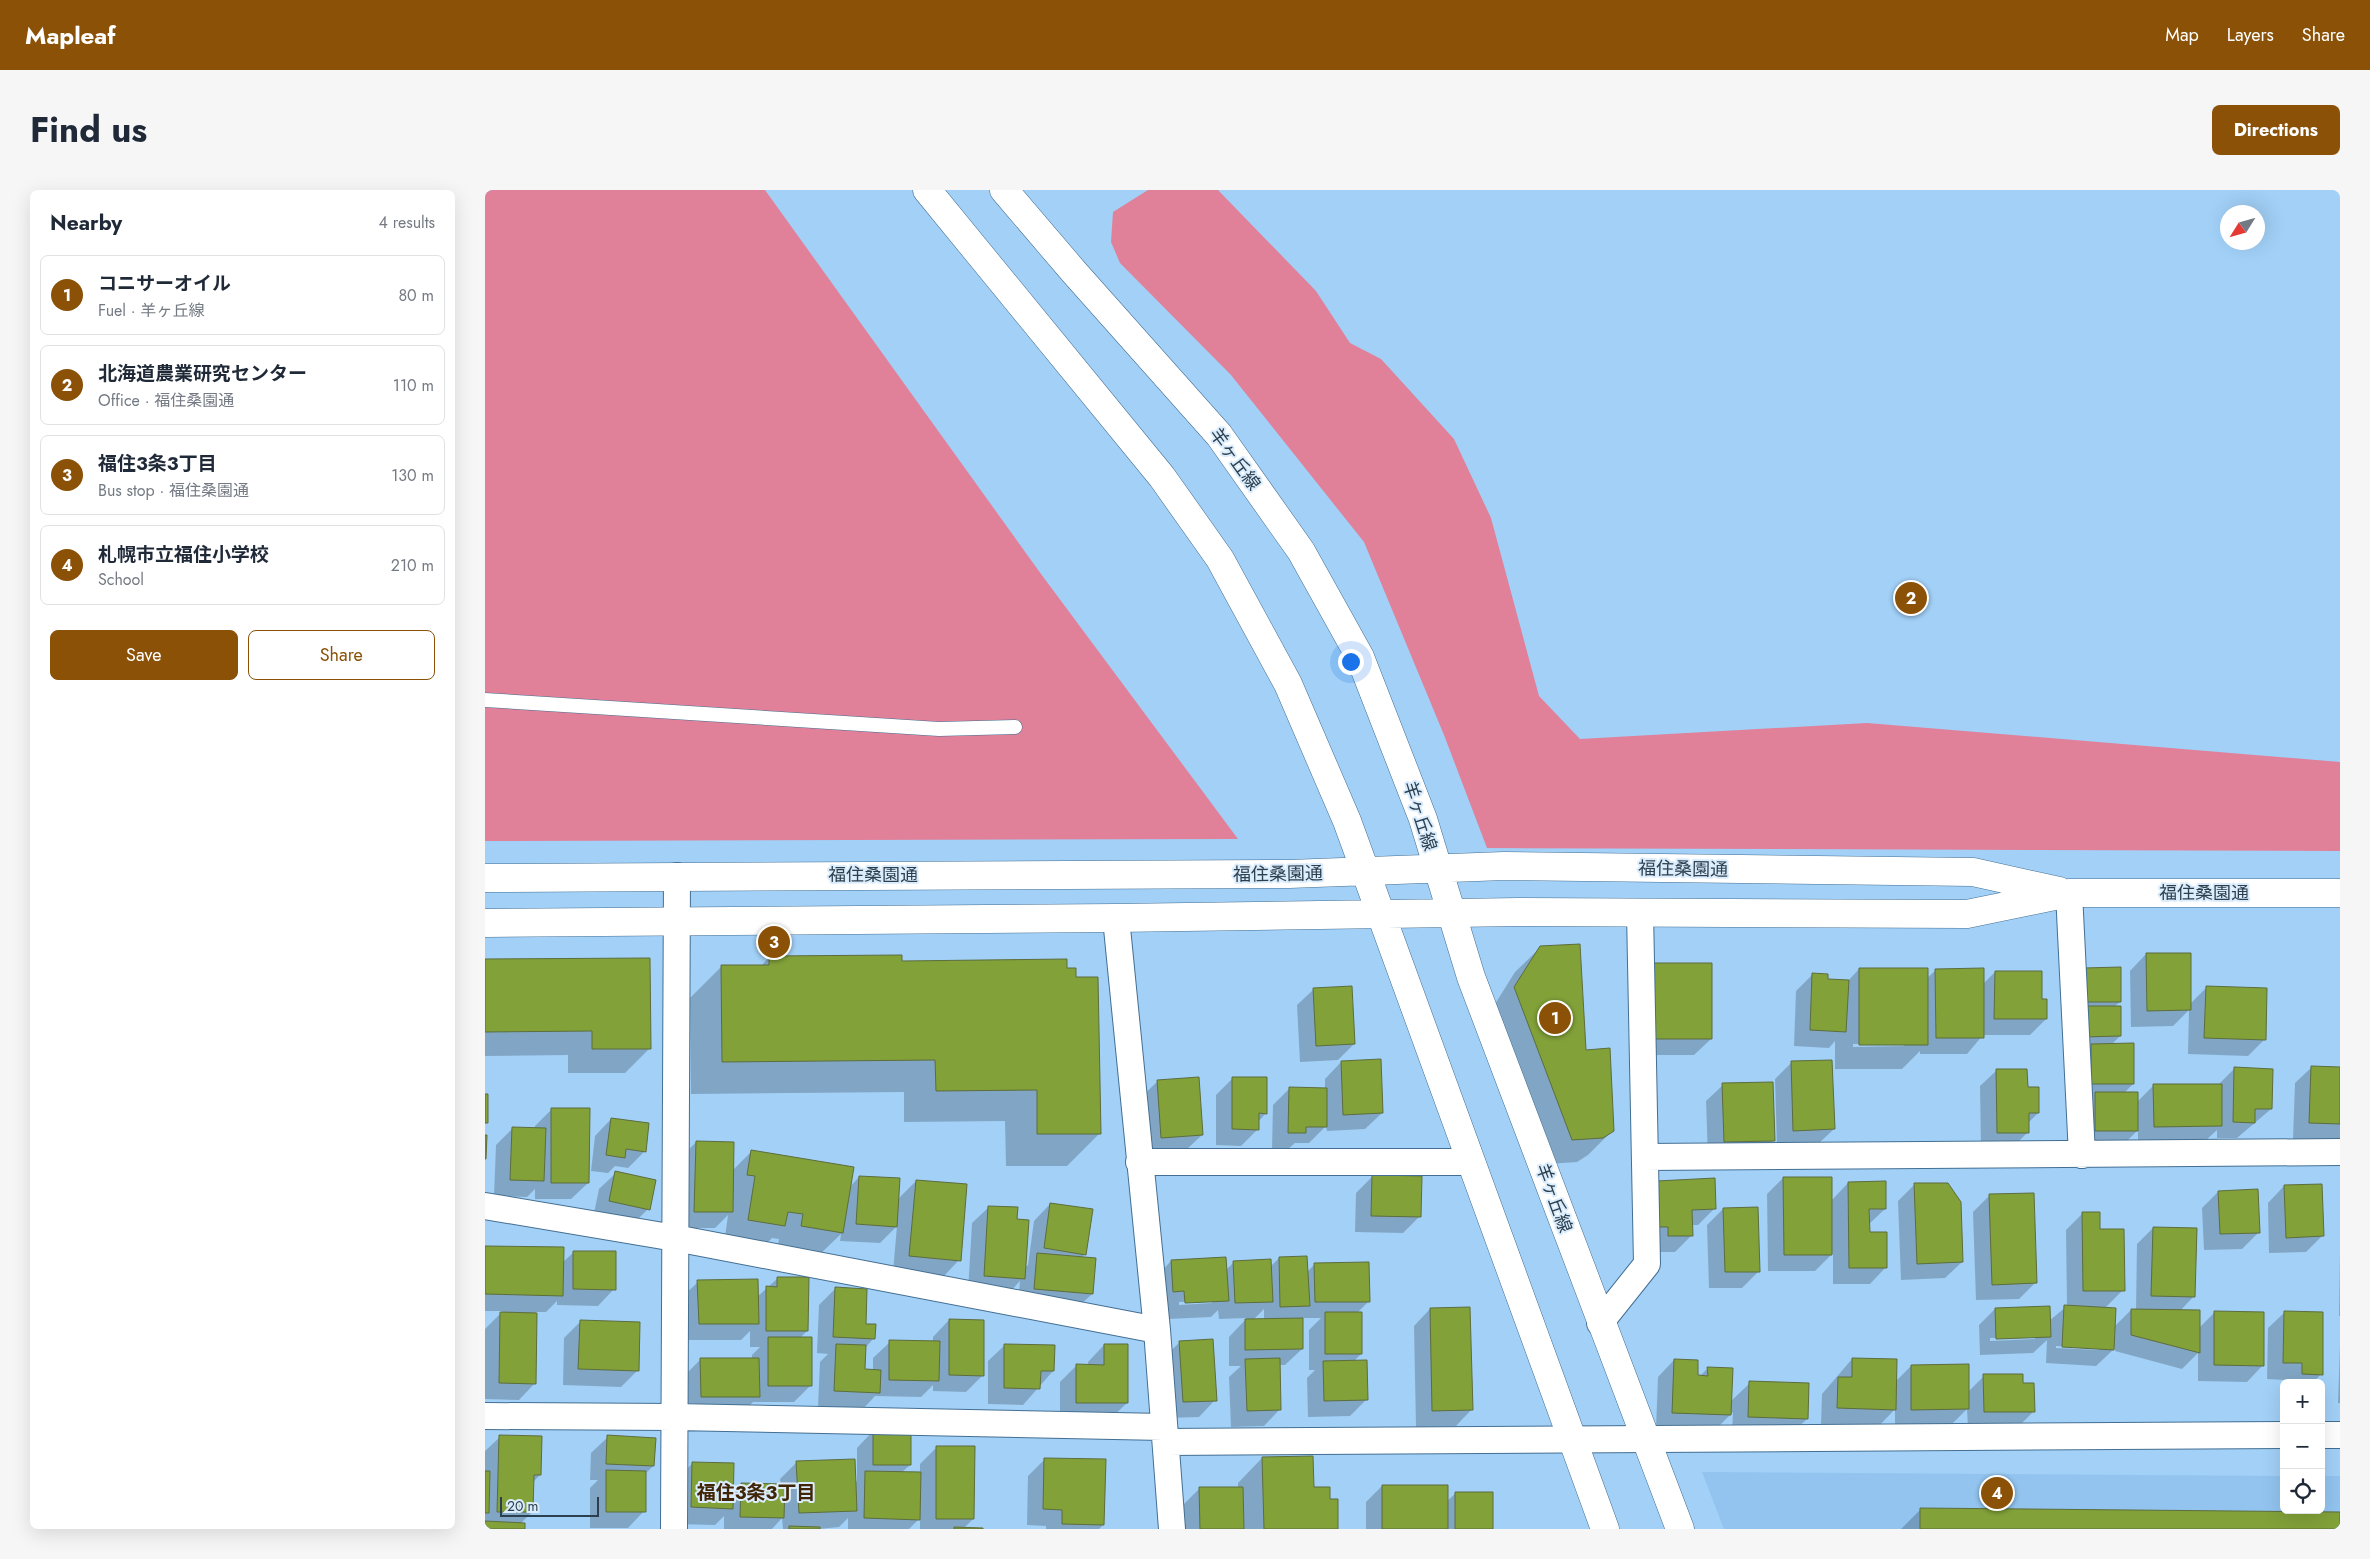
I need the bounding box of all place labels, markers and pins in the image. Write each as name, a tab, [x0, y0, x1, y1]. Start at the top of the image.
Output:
pin: 2	[1895, 579, 1927, 617]
pin: 3	[758, 923, 790, 961]
pin: 1	[1539, 999, 1571, 1037]
pin: 4	[1981, 1474, 2013, 1512]

